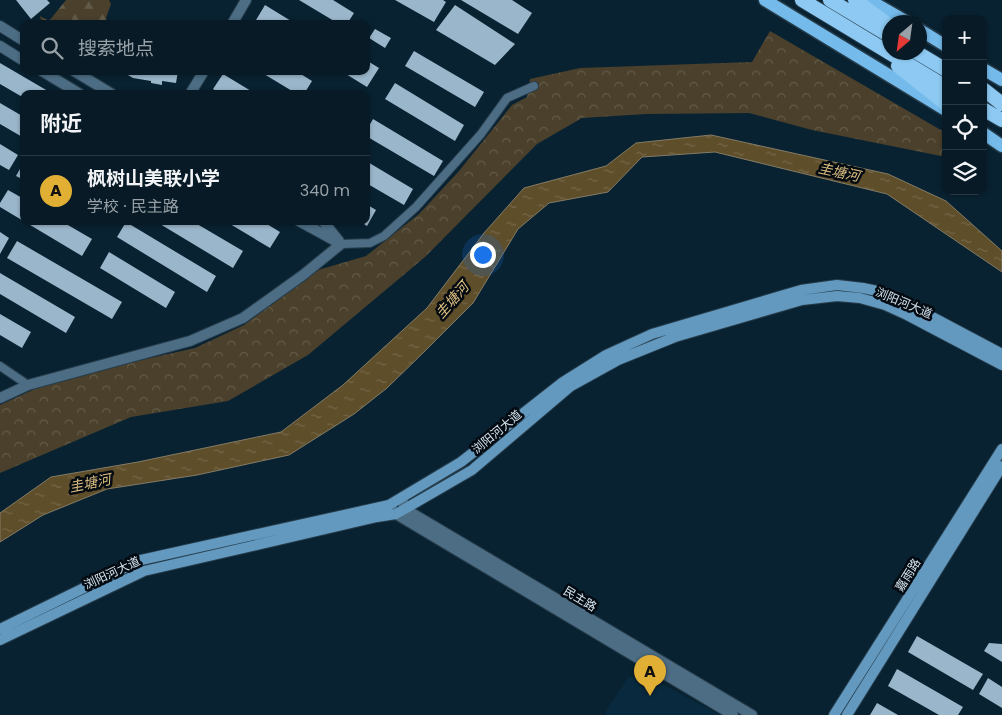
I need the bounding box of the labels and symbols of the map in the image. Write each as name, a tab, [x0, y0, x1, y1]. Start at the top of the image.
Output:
north arrow	[882, 15, 927, 60]
water label: 圭塘河	[816, 158, 865, 187]
your location	[470, 242, 496, 268]
water label: 圭塘河	[431, 275, 475, 322]
street label: 浏阳河大道	[873, 283, 935, 322]
street label: 浏阳河大道	[468, 406, 525, 457]
water label: 圭塘河	[67, 469, 115, 497]
street label: 浏阳河大道	[81, 552, 143, 593]
street label: 嘉雨路	[891, 555, 924, 595]
street label: 民主路	[560, 582, 600, 615]
pin: A	[634, 655, 666, 696]

